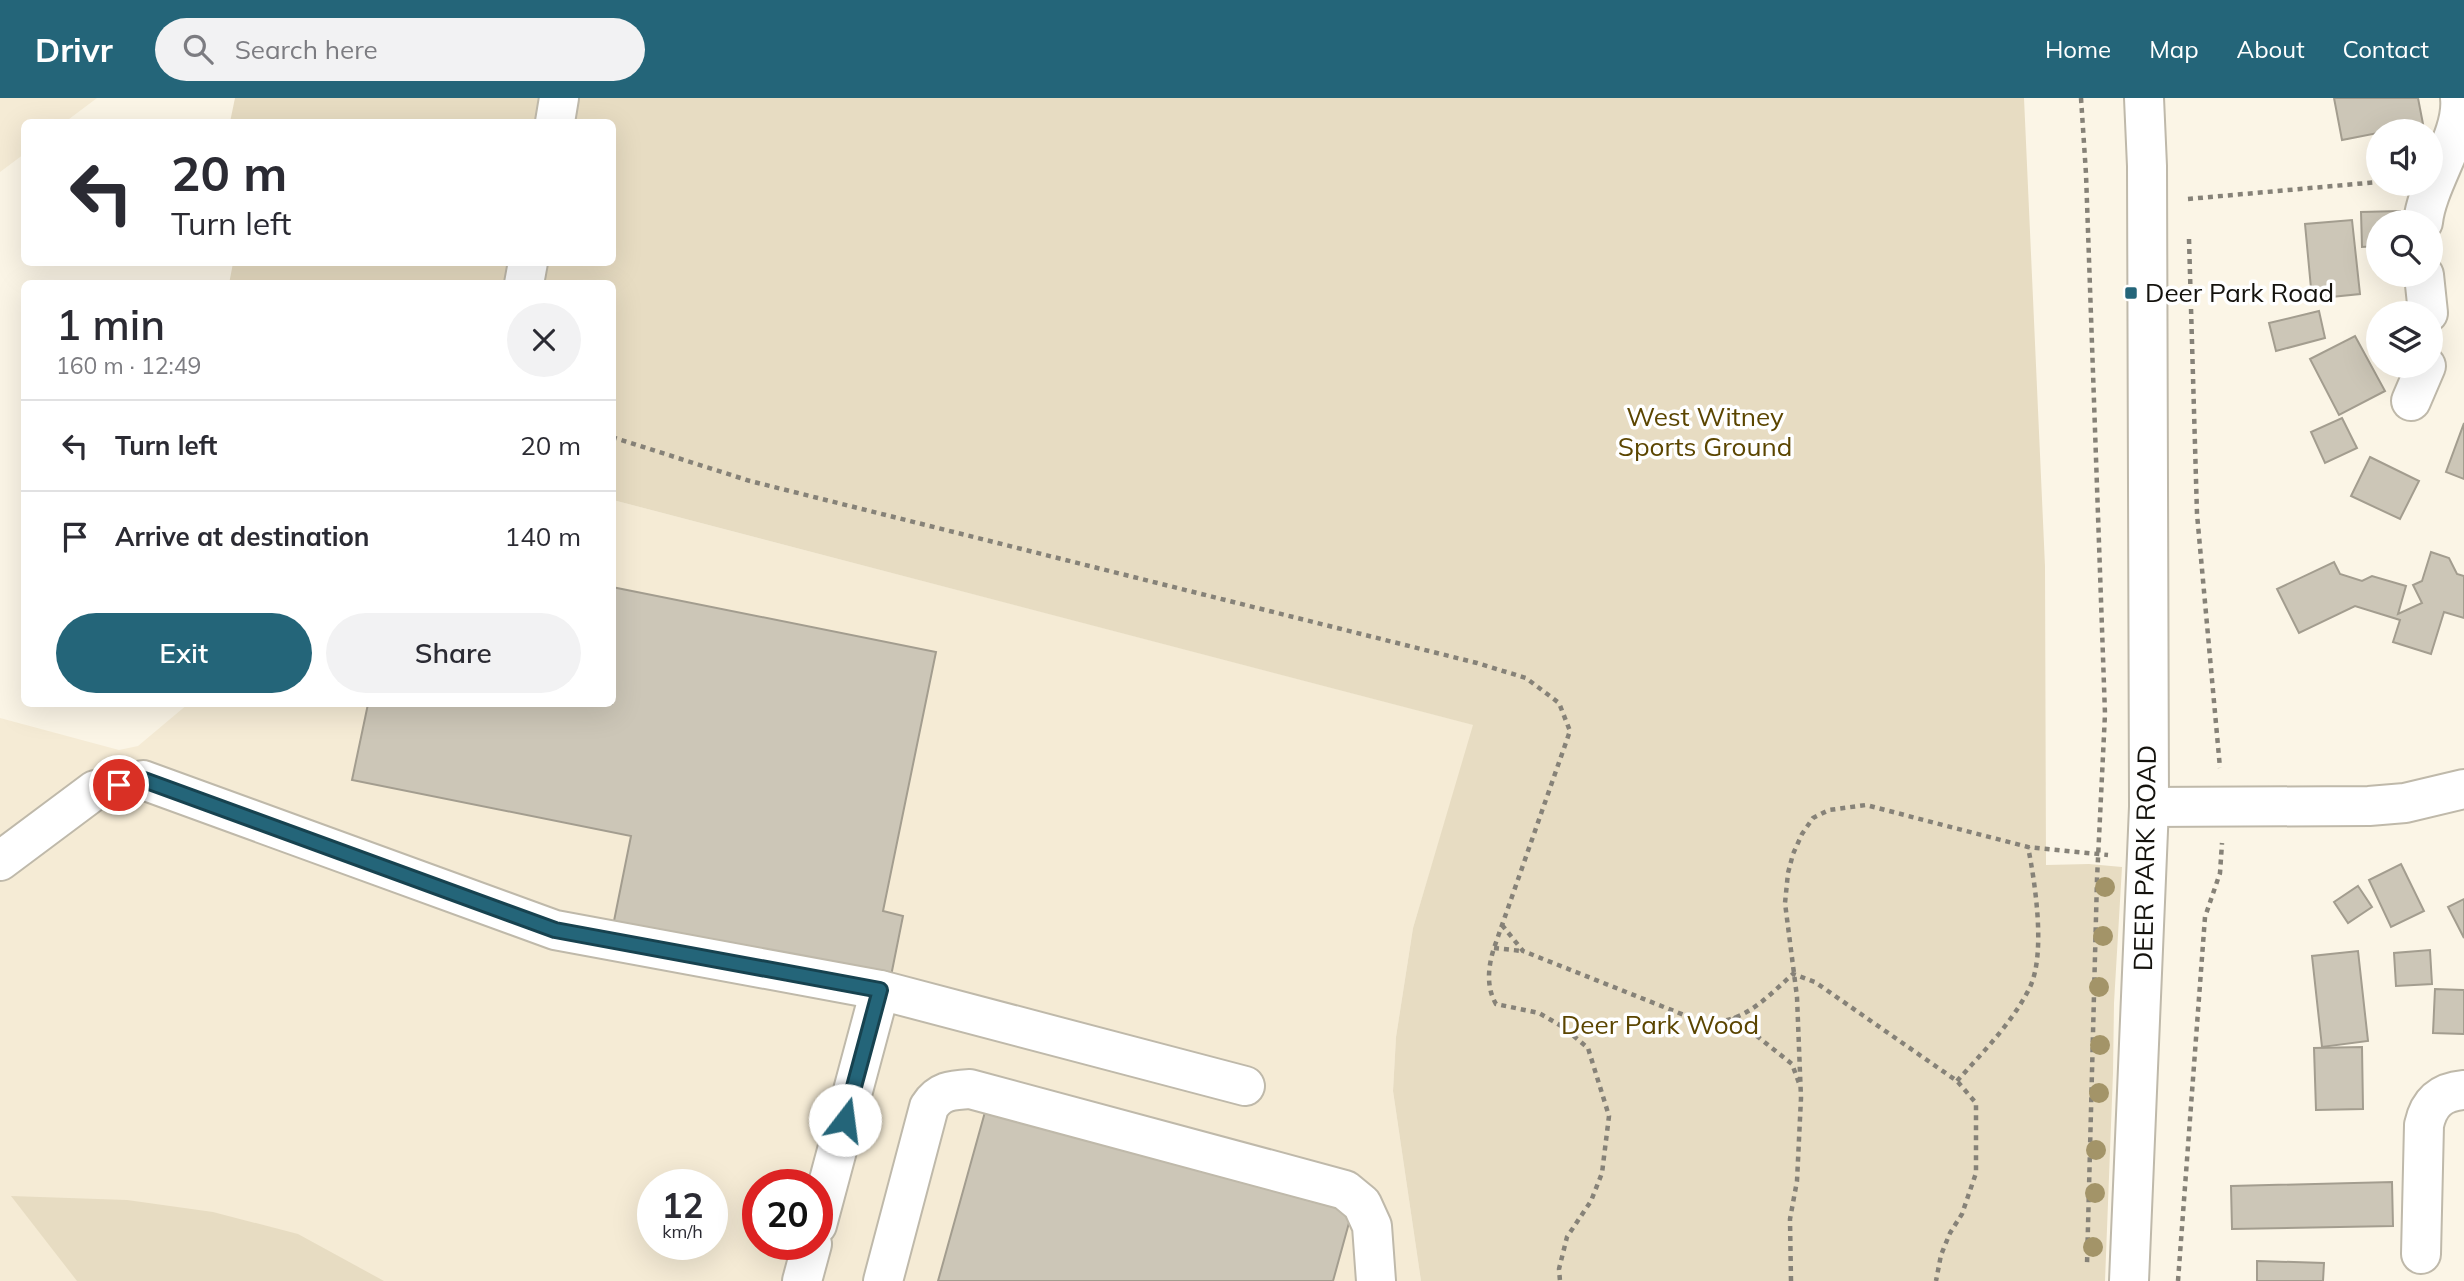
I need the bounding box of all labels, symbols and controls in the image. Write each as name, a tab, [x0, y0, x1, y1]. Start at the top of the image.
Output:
search box	[155, 18, 645, 81]
text: Drivr	[35, 29, 113, 70]
icon: search	[179, 30, 217, 68]
text: Search here	[235, 33, 378, 66]
text: Home	[2045, 34, 2111, 64]
text: Map	[2149, 34, 2199, 64]
text: About	[2237, 34, 2305, 64]
text: Contact	[2343, 34, 2429, 64]
map controls	[2366, 119, 2443, 378]
button: sound	[2366, 119, 2443, 196]
text: 20 m	[171, 142, 287, 203]
icon: left	[56, 147, 147, 238]
text: Turn left	[171, 203, 291, 243]
button: search	[2366, 210, 2443, 287]
place label: Deer Park Road	[2145, 276, 2334, 309]
marker: Deer Park Road	[2123, 285, 2139, 301]
text: 1 min	[56, 298, 165, 351]
button: layers	[2366, 301, 2443, 378]
button: close	[507, 303, 581, 377]
text: 160 m · 12:49	[56, 351, 201, 380]
park label: West Witney Sports Ground	[1618, 400, 1792, 463]
icon: left	[56, 427, 94, 465]
text: Turn left	[115, 429, 217, 462]
text: 20 m	[520, 429, 581, 462]
icon: arrive	[56, 518, 94, 556]
text: Arrive at destination	[115, 520, 370, 553]
text: 140 m	[505, 520, 581, 553]
button: Exit	[56, 613, 312, 693]
button: Share	[326, 613, 581, 693]
street label: DEER PARK ROAD	[2126, 745, 2163, 971]
pin	[89, 755, 149, 815]
icon: arrive	[100, 766, 138, 804]
park label: Deer Park Wood	[1561, 1008, 1759, 1041]
position arrow	[808, 1083, 882, 1157]
speed limit sign: 20	[742, 1169, 833, 1260]
text: 12	[661, 1183, 704, 1227]
text: km/h	[662, 1220, 703, 1243]

